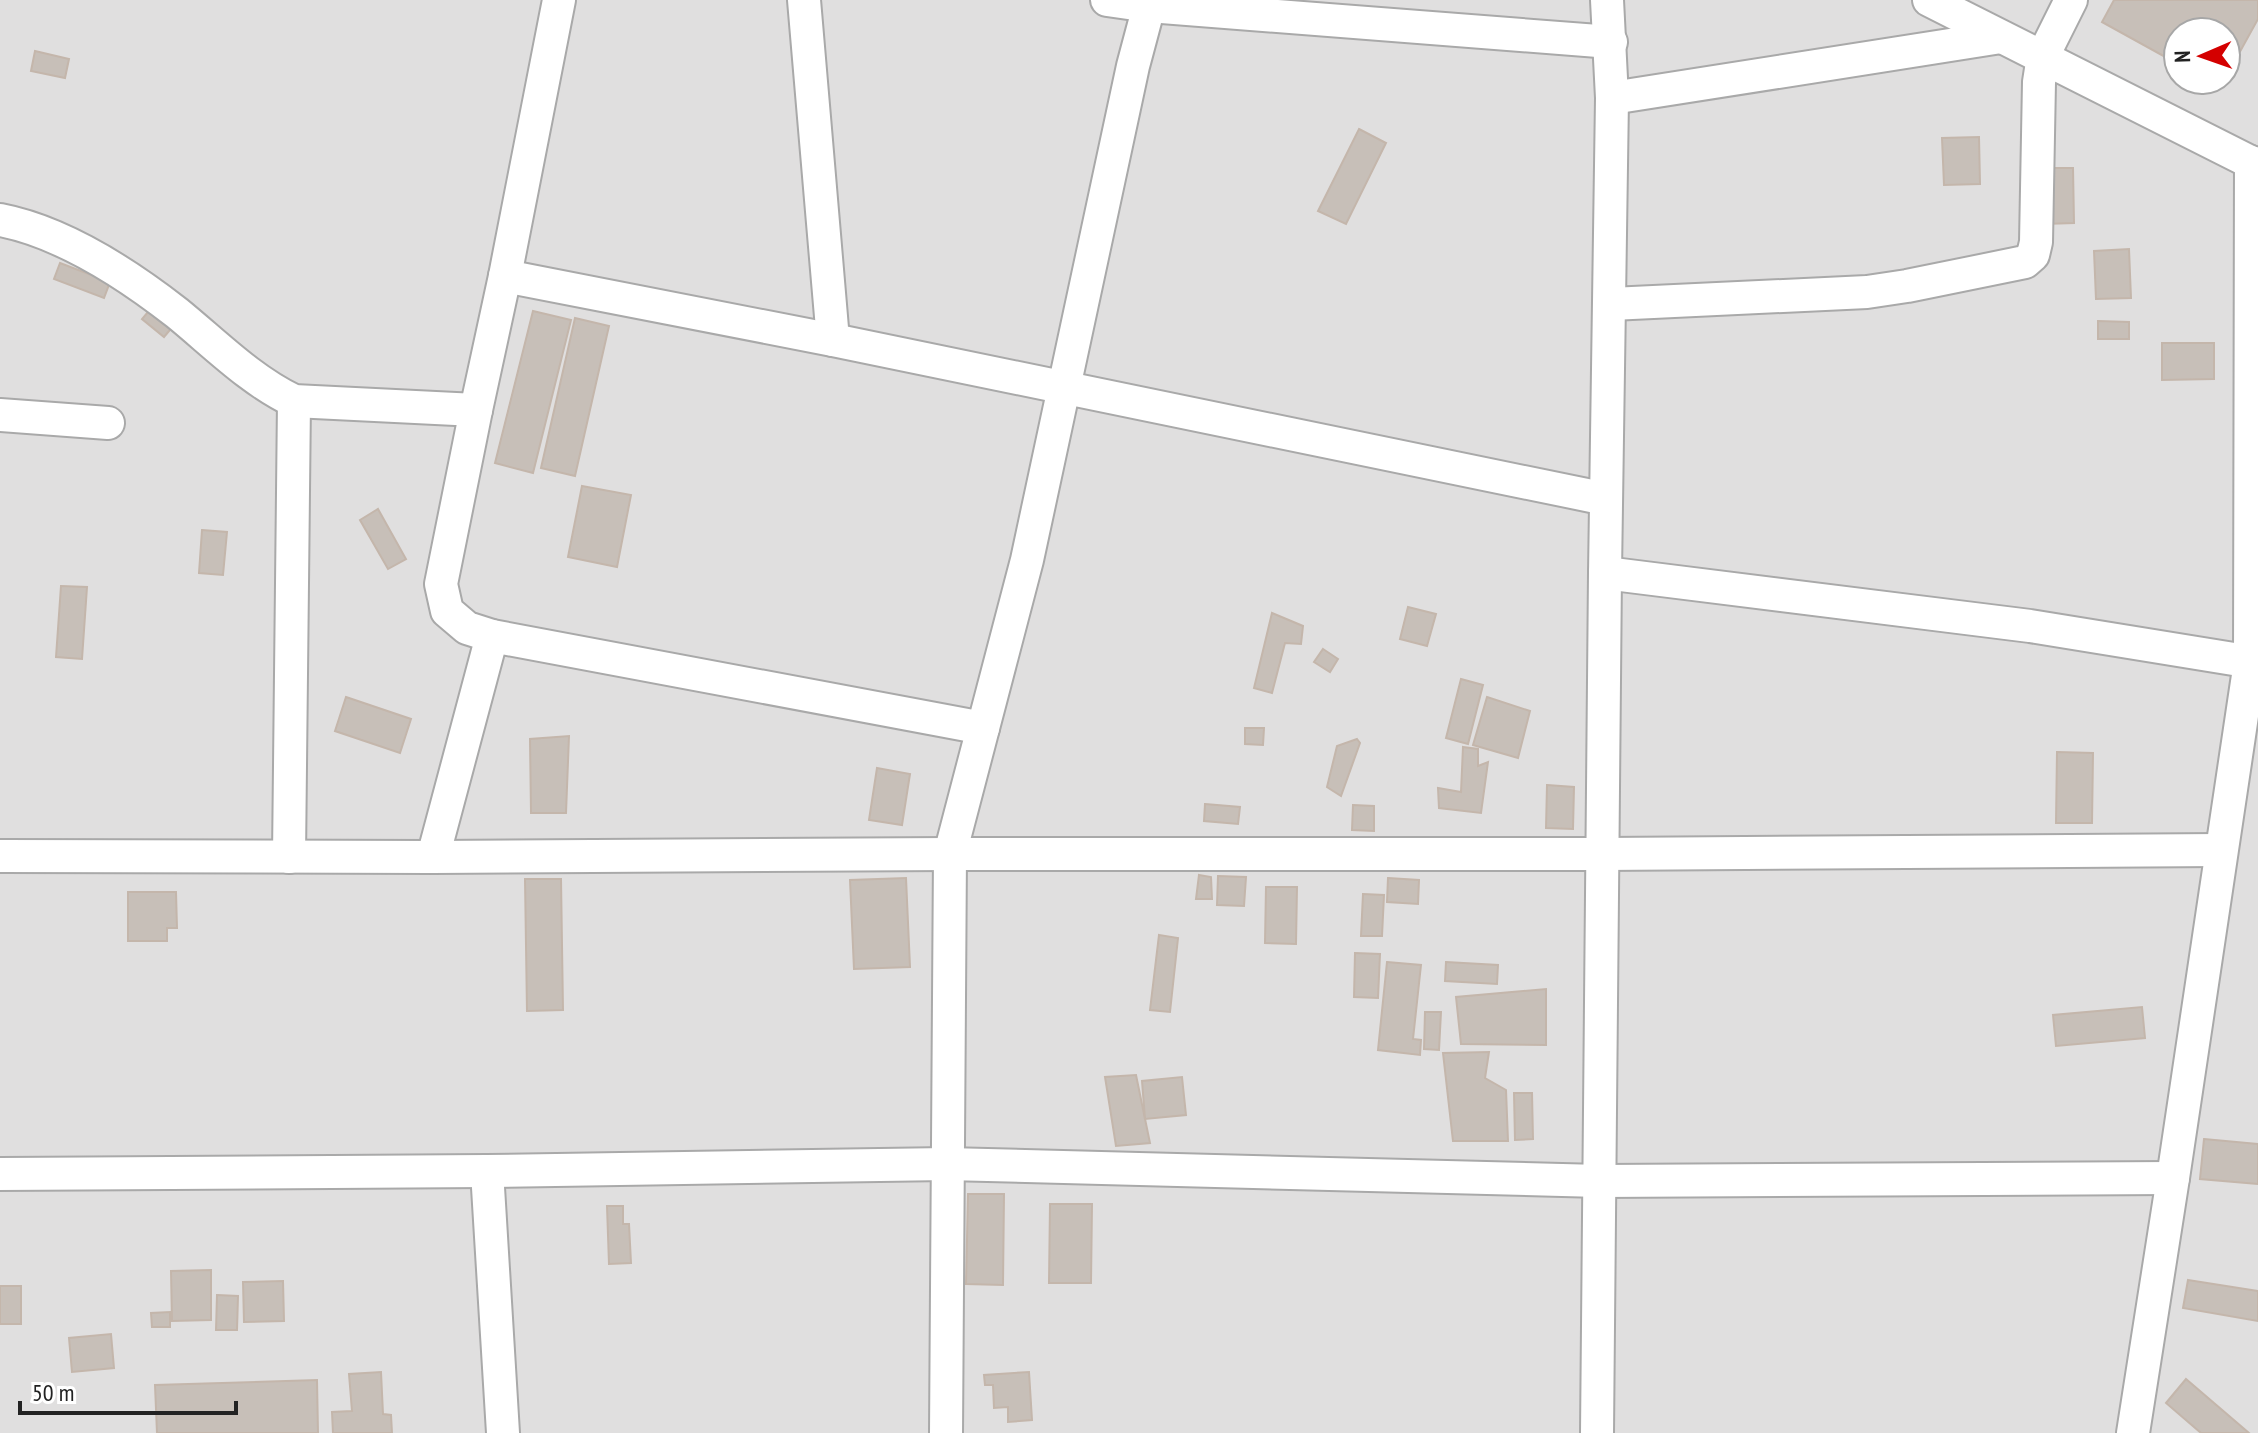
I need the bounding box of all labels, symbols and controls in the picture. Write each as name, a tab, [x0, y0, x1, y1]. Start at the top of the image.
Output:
north arrow	[2162, 16, 2242, 96]
text: N	[2168, 50, 2196, 63]
scale bar	[20, 1365, 236, 1415]
text: 50 m	[32, 1377, 74, 1408]

